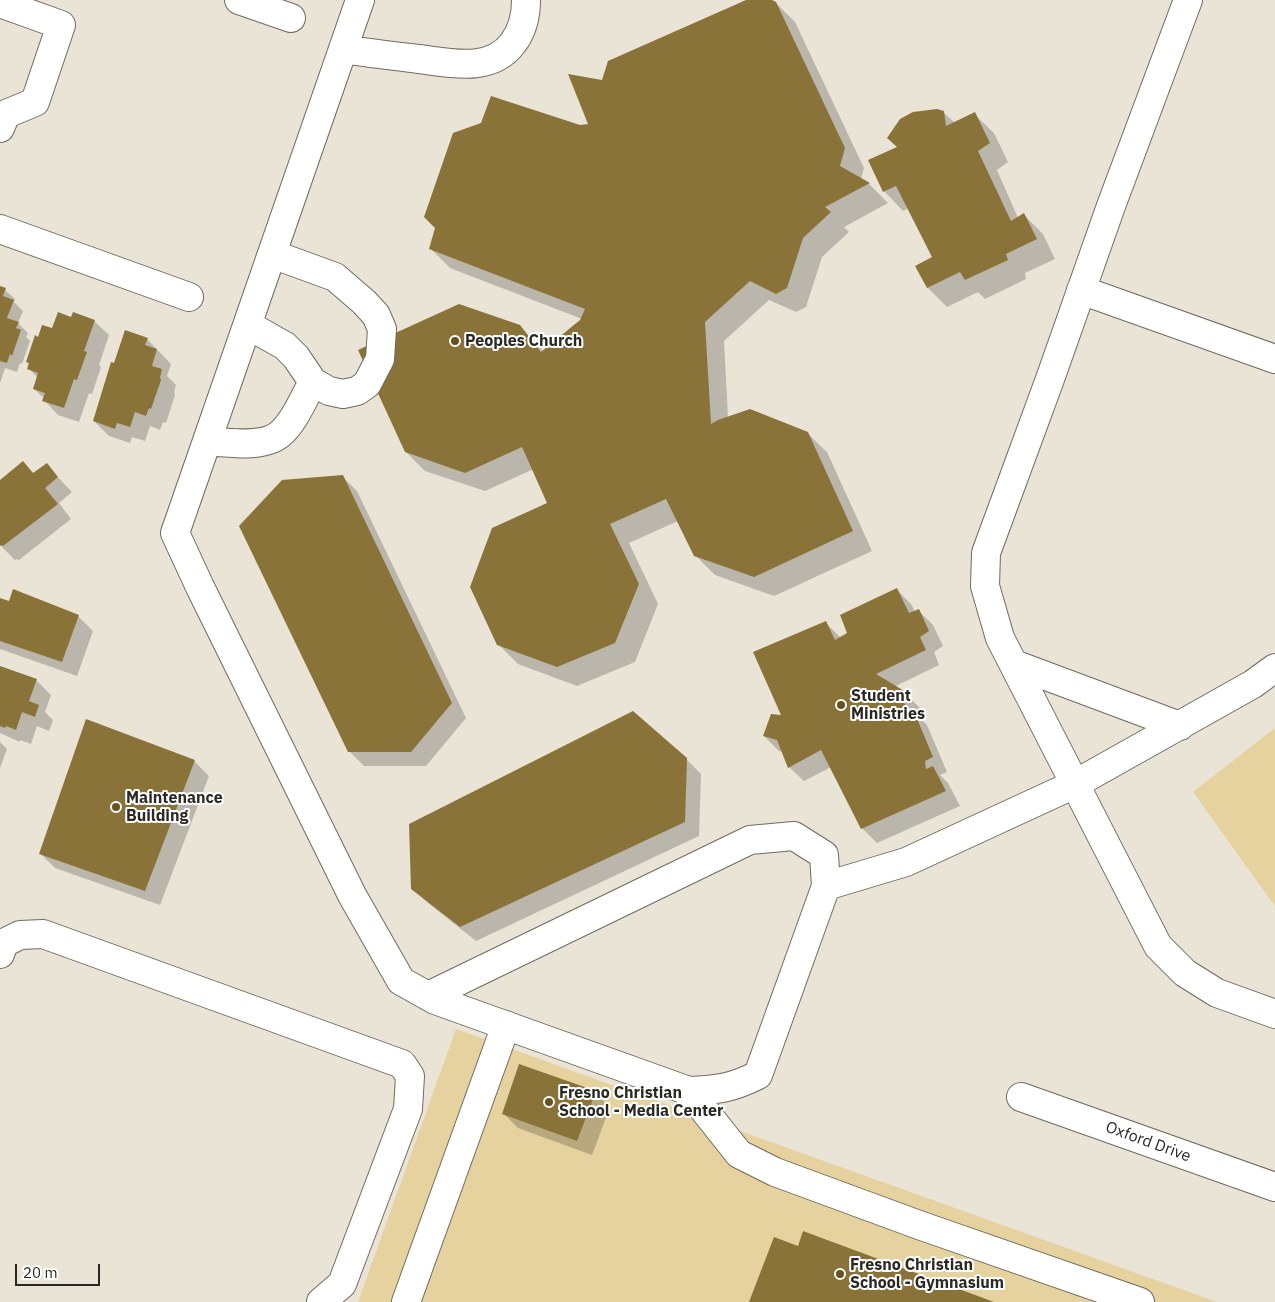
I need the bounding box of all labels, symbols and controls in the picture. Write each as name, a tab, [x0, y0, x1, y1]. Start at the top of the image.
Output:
place label: Peoples Church	[465, 331, 582, 351]
marker: Peoples Church	[449, 335, 461, 347]
place label: Student Ministries	[851, 686, 925, 724]
marker: Student Ministries	[835, 699, 847, 711]
place label: Maintenance Building	[126, 788, 223, 826]
marker: Maintenance Building	[110, 801, 122, 813]
place label: Fresno Christian School - Media Center	[559, 1083, 723, 1121]
marker: Fresno Christian School - Media Center	[543, 1096, 555, 1108]
street label: Oxford Drive	[1103, 1118, 1193, 1166]
scale bar	[18, 1254, 102, 1286]
place label: Fresno Christian School - Gymnasium	[850, 1255, 1004, 1293]
text: 20 m	[23, 1263, 58, 1282]
marker: Fresno Christian School - Gymnasium	[834, 1268, 846, 1280]

